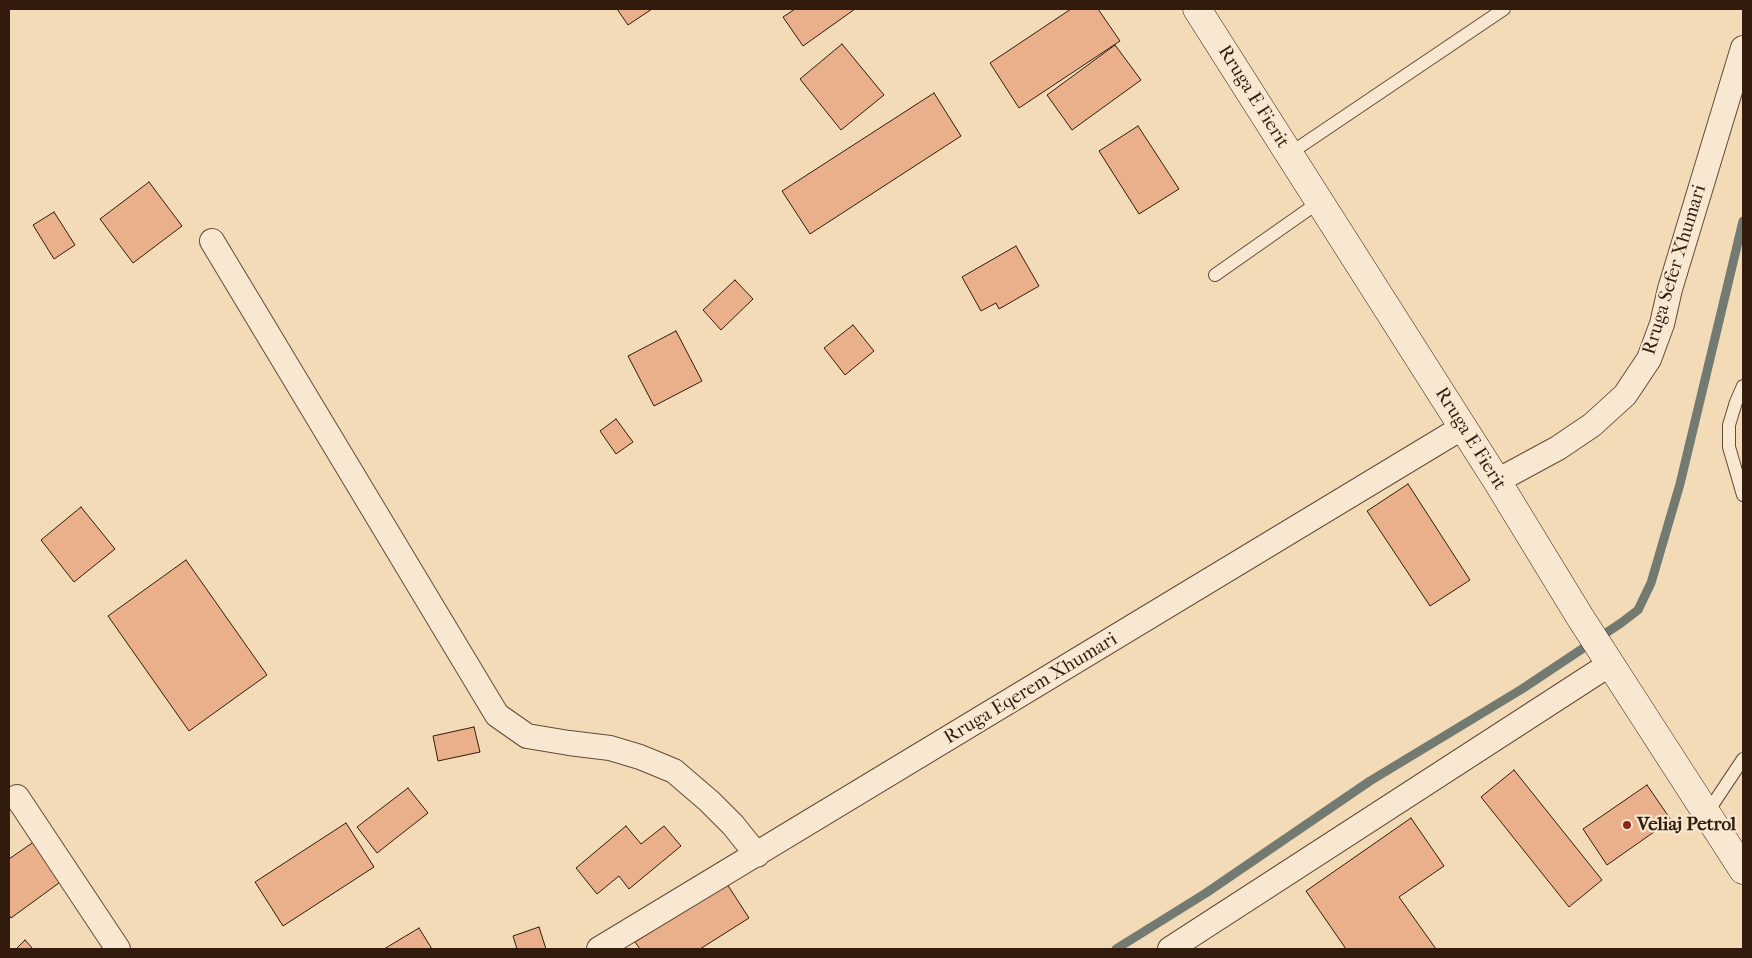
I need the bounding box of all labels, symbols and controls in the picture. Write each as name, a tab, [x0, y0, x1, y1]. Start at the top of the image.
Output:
street label: Rruga E Fierit	[1212, 41, 1294, 153]
street label: Rruga Sefer Xhumari	[1638, 182, 1712, 358]
street label: Rruga E Fierit	[1429, 383, 1511, 495]
street label: Rruga Eqerem Xhumari	[940, 628, 1122, 750]
place label: Veliaj Petrol	[1637, 814, 1736, 836]
marker: Veliaj Petrol	[1621, 819, 1633, 831]

